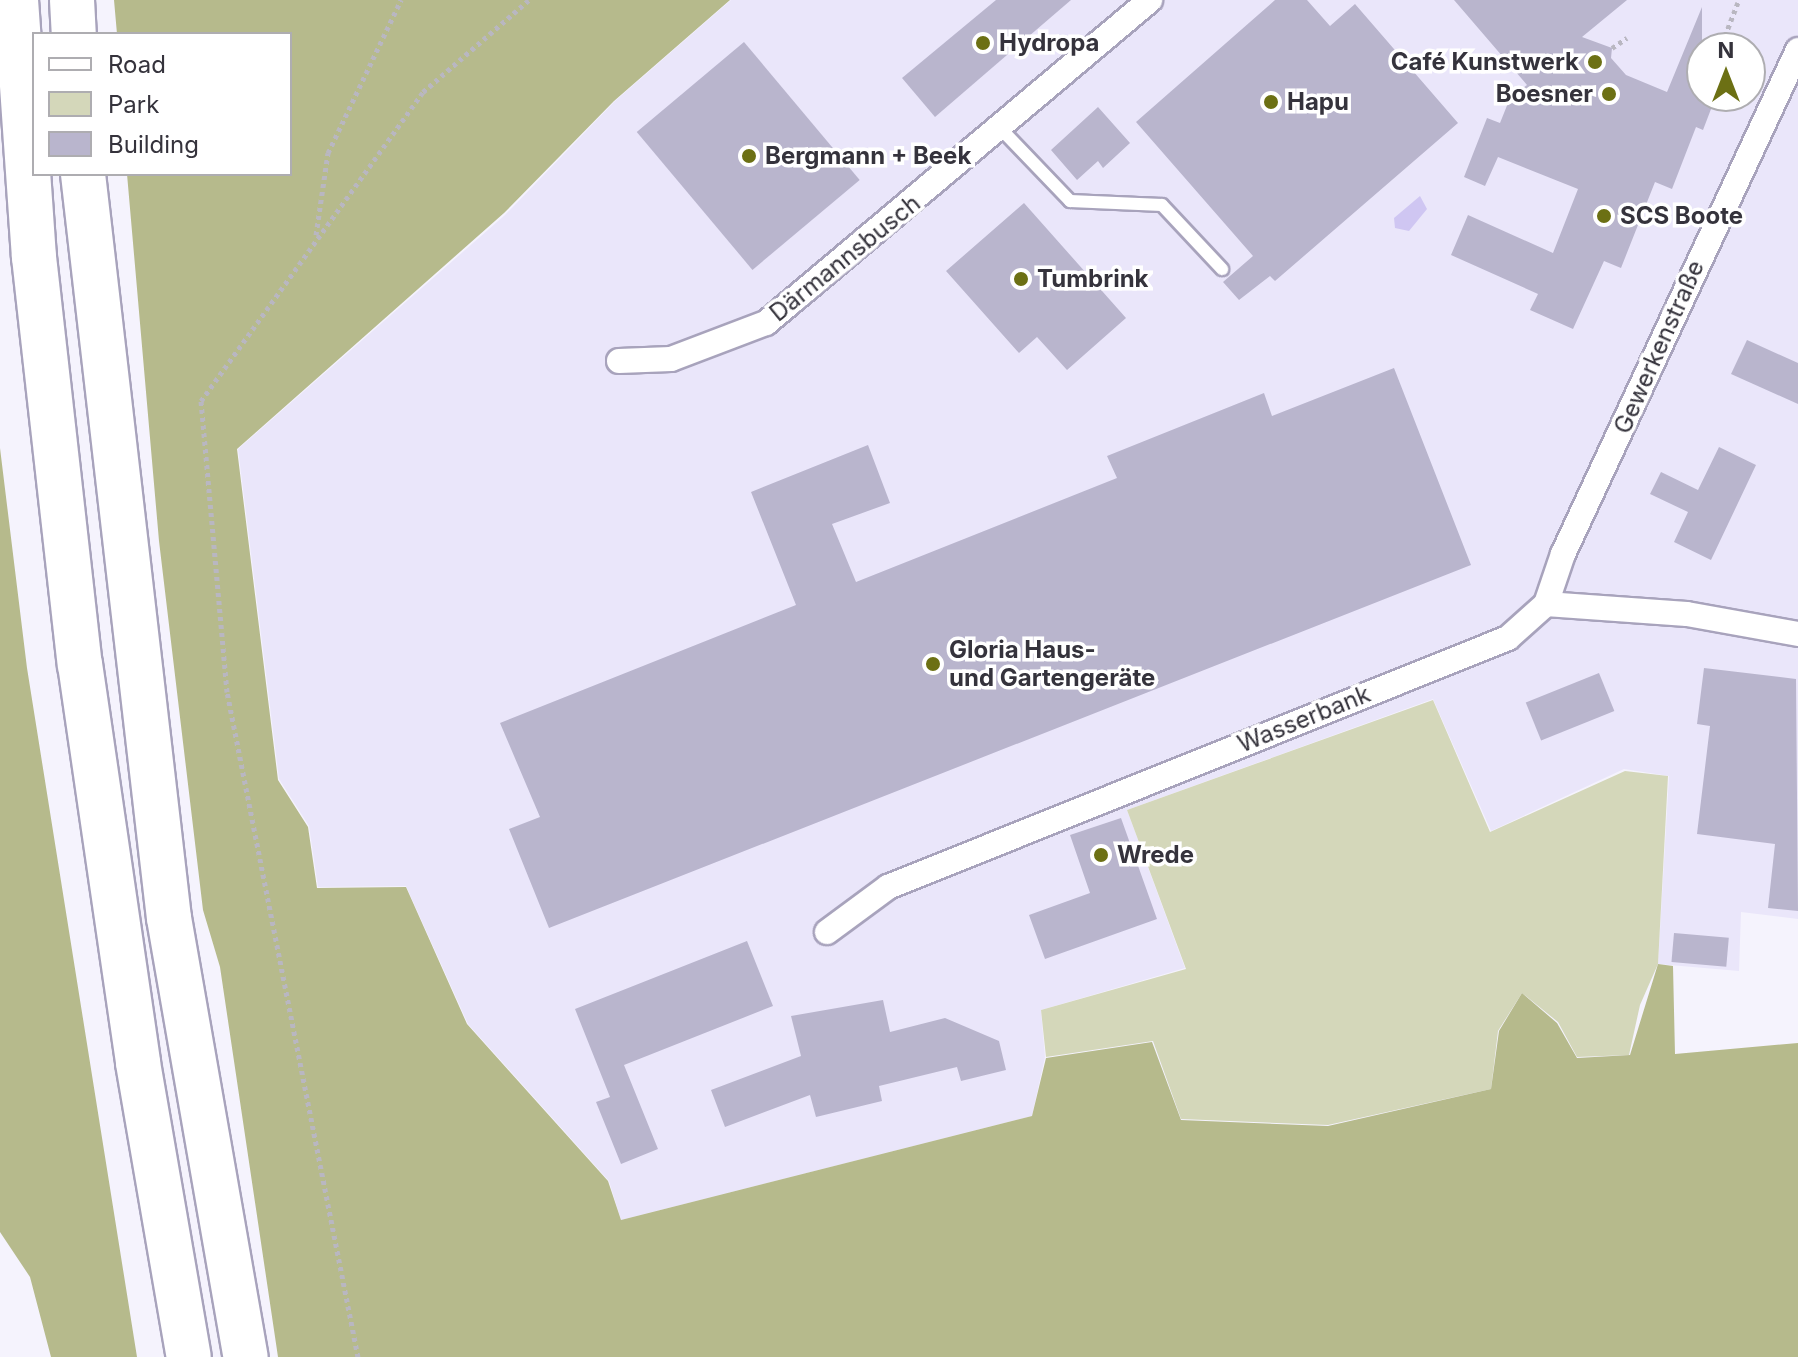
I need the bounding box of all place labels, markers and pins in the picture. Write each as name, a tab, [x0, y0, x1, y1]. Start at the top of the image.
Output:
place label: Hydropa	[999, 29, 1100, 57]
marker: Hydropa	[974, 34, 992, 52]
place label: Café Kunstwerk	[1391, 48, 1579, 76]
marker: Café Kunstwerk	[1586, 53, 1604, 71]
place label: Boesner	[1496, 80, 1593, 108]
marker: Boesner	[1600, 85, 1618, 103]
place label: Hapu	[1287, 88, 1349, 116]
marker: Hapu	[1262, 93, 1280, 111]
place label: Bergmann + Beek	[765, 142, 971, 170]
marker: Bergmann + Beek	[740, 147, 758, 165]
place label: SCS Boote	[1620, 202, 1743, 230]
marker: SCS Boote	[1595, 207, 1613, 225]
place label: Tumbrink	[1037, 265, 1149, 293]
marker: Tumbrink	[1012, 270, 1030, 288]
place label: Gloria Haus- und Gartengeräte	[949, 636, 1155, 692]
marker: Gloria Haus- und Gartengeräte	[924, 655, 942, 673]
place label: Wrede	[1117, 841, 1194, 869]
marker: Wrede	[1092, 846, 1110, 864]

